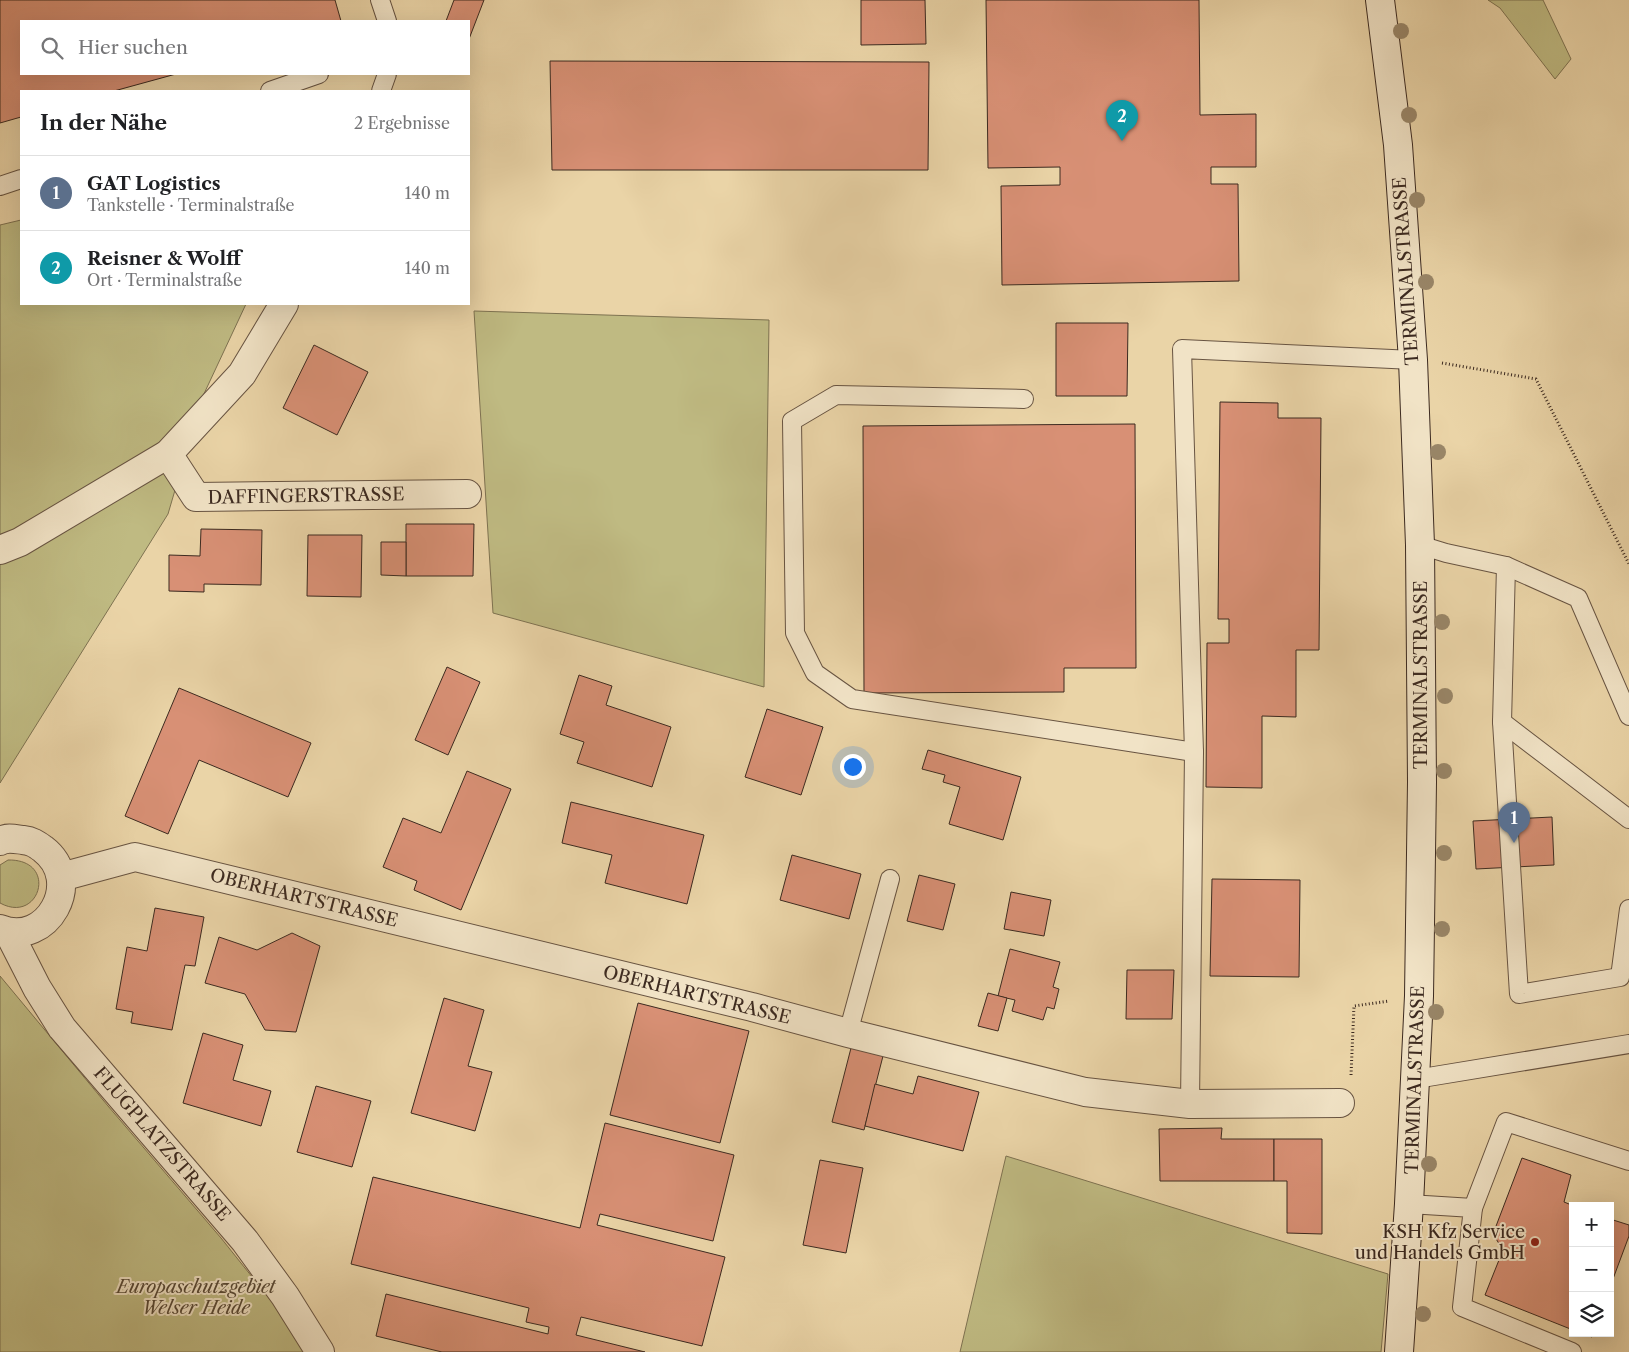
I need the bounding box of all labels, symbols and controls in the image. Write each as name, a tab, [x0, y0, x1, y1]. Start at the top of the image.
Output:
search box	[20, 20, 470, 75]
icon: search	[38, 34, 66, 62]
text: Hier suchen	[78, 36, 188, 59]
pin: 2	[1106, 100, 1138, 141]
text: In der Nähe	[40, 110, 167, 135]
text: 2 Ergebnisse	[354, 113, 450, 133]
text: GAT Logistics	[87, 172, 221, 195]
street label: TERMINALSTRASSE	[1388, 176, 1424, 366]
text: 1	[52, 183, 60, 203]
text: 140 m	[405, 183, 450, 203]
text: Tankstelle · Terminalstraße	[87, 195, 295, 215]
text: Reisner & Wolff	[87, 247, 241, 270]
text: 2	[51, 258, 61, 278]
text: 140 m	[405, 258, 450, 278]
text: Ort · Terminalstraße	[87, 270, 242, 290]
street label: DAFFINGERSTRASSE	[207, 483, 405, 509]
street label: TERMINALSTRASSE	[1410, 581, 1432, 769]
your location	[840, 754, 866, 780]
pin: 1	[1498, 802, 1530, 843]
street label: OBERHARTSTRASSE	[208, 864, 400, 932]
street label: OBERHARTSTRASSE	[601, 961, 793, 1029]
street label: TERMINALSTRASSE	[1401, 985, 1429, 1175]
street label: FLUGPLATZSTRASSE	[89, 1062, 235, 1226]
map controls	[1569, 1202, 1614, 1337]
button: +	[1569, 1202, 1614, 1247]
place label: KSH Kfz Service und Handels GmbH	[1355, 1221, 1525, 1264]
marker: KSH Kfz Service und Handels GmbH	[1529, 1236, 1541, 1248]
button: −	[1569, 1247, 1614, 1292]
park label: Europaschutzgebiet Welser Heide	[114, 1276, 277, 1319]
button: layers	[1569, 1292, 1614, 1337]

